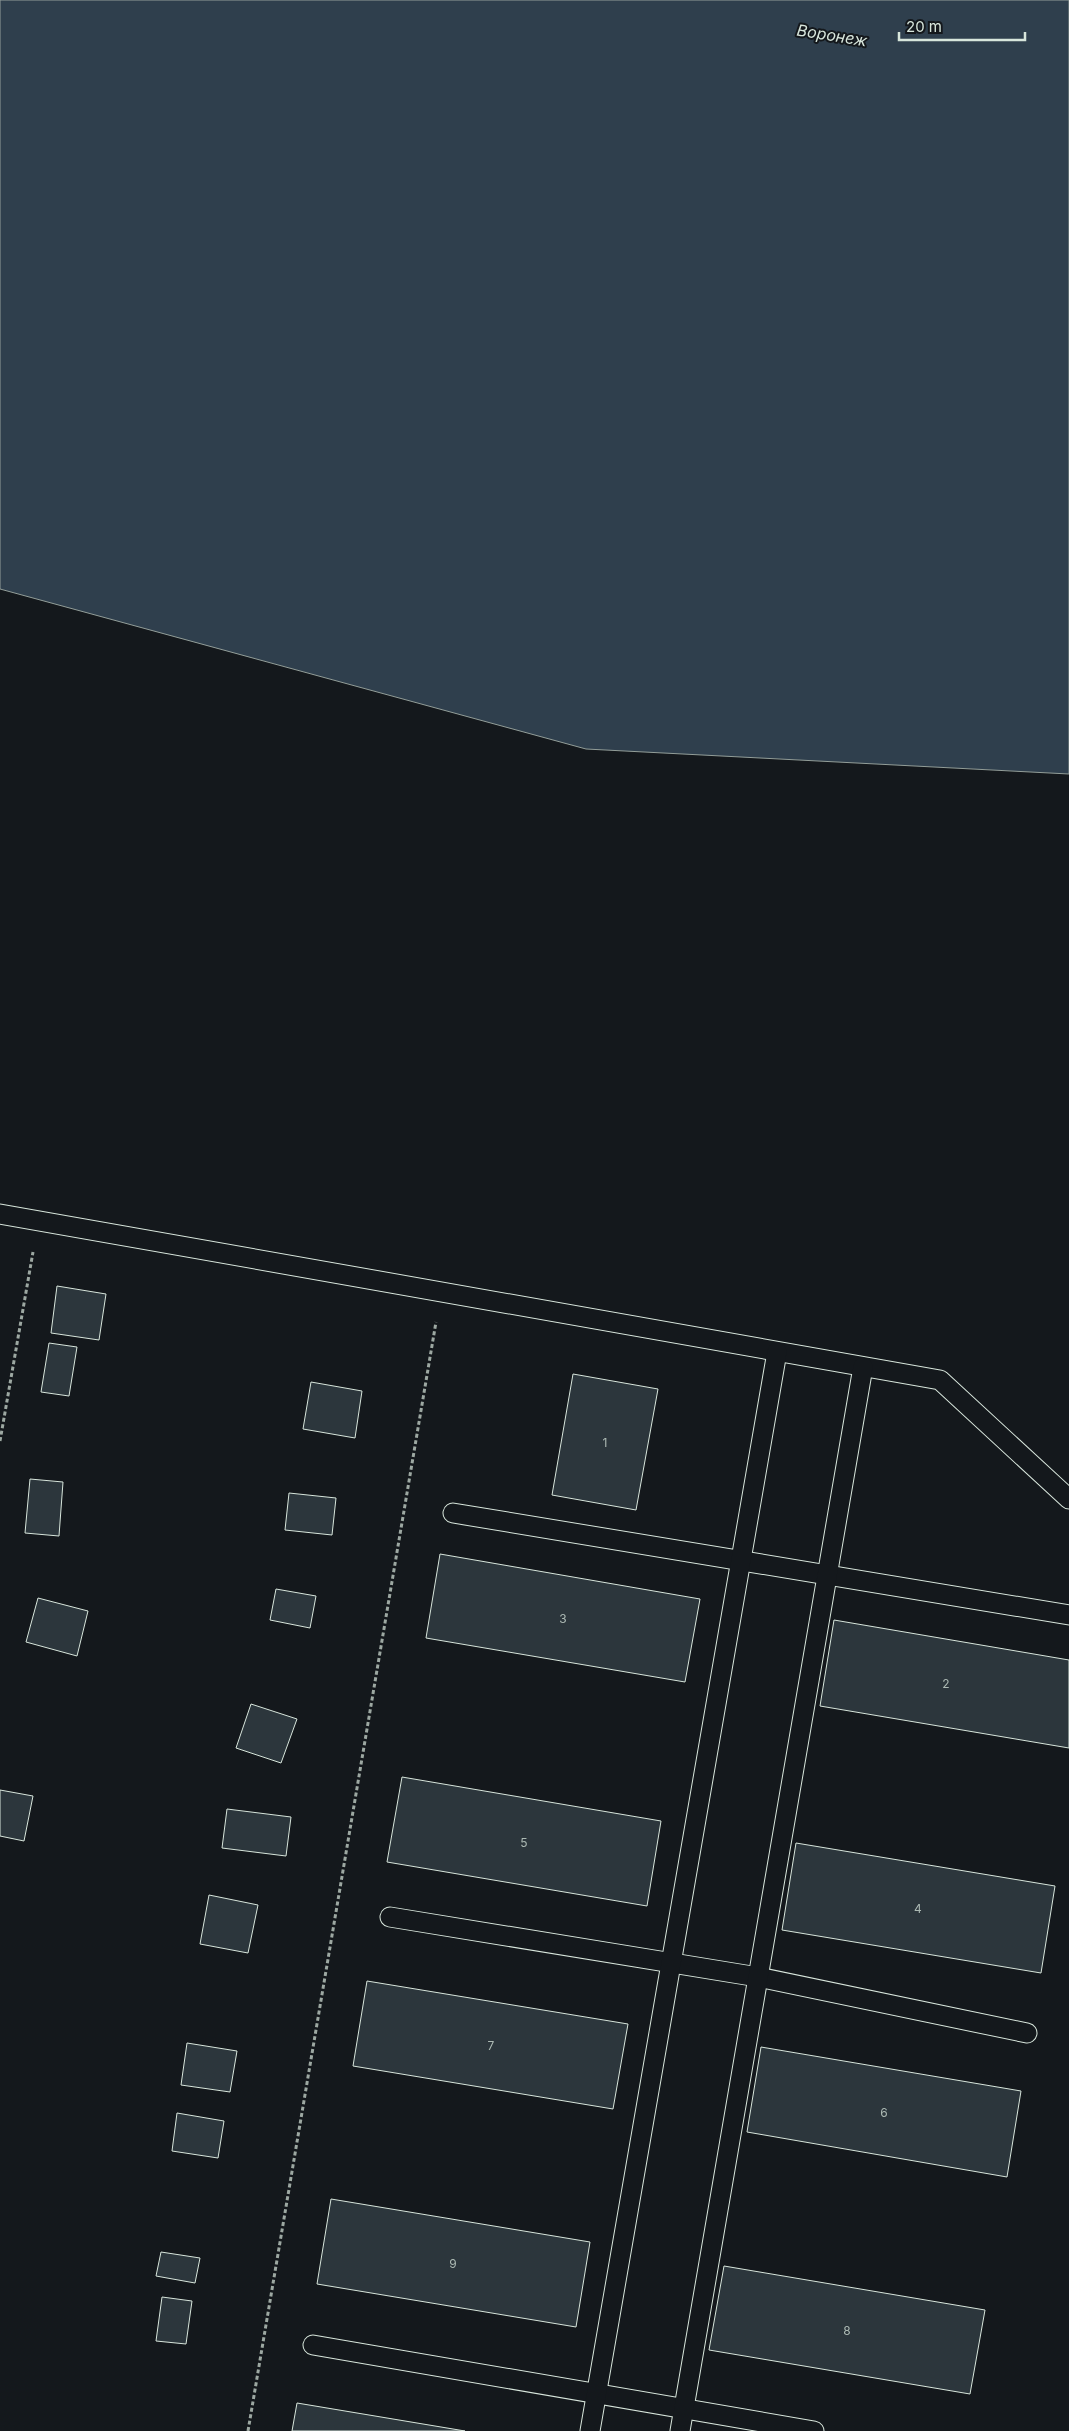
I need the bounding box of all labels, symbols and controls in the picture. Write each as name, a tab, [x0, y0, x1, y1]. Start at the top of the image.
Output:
scale bar	[899, 10, 1025, 42]
text: 20 m	[906, 17, 942, 36]
water label: Воронеж	[795, 20, 870, 51]
house number: 1	[603, 1435, 607, 1450]
house number: 3	[559, 1611, 567, 1626]
house number: 2	[942, 1676, 950, 1691]
house number: 5	[520, 1835, 528, 1850]
house number: 4	[914, 1901, 922, 1916]
house number: 7	[488, 2038, 495, 2053]
house number: 6	[880, 2105, 888, 2120]
house number: 9	[449, 2256, 457, 2271]
house number: 8	[843, 2323, 851, 2338]

